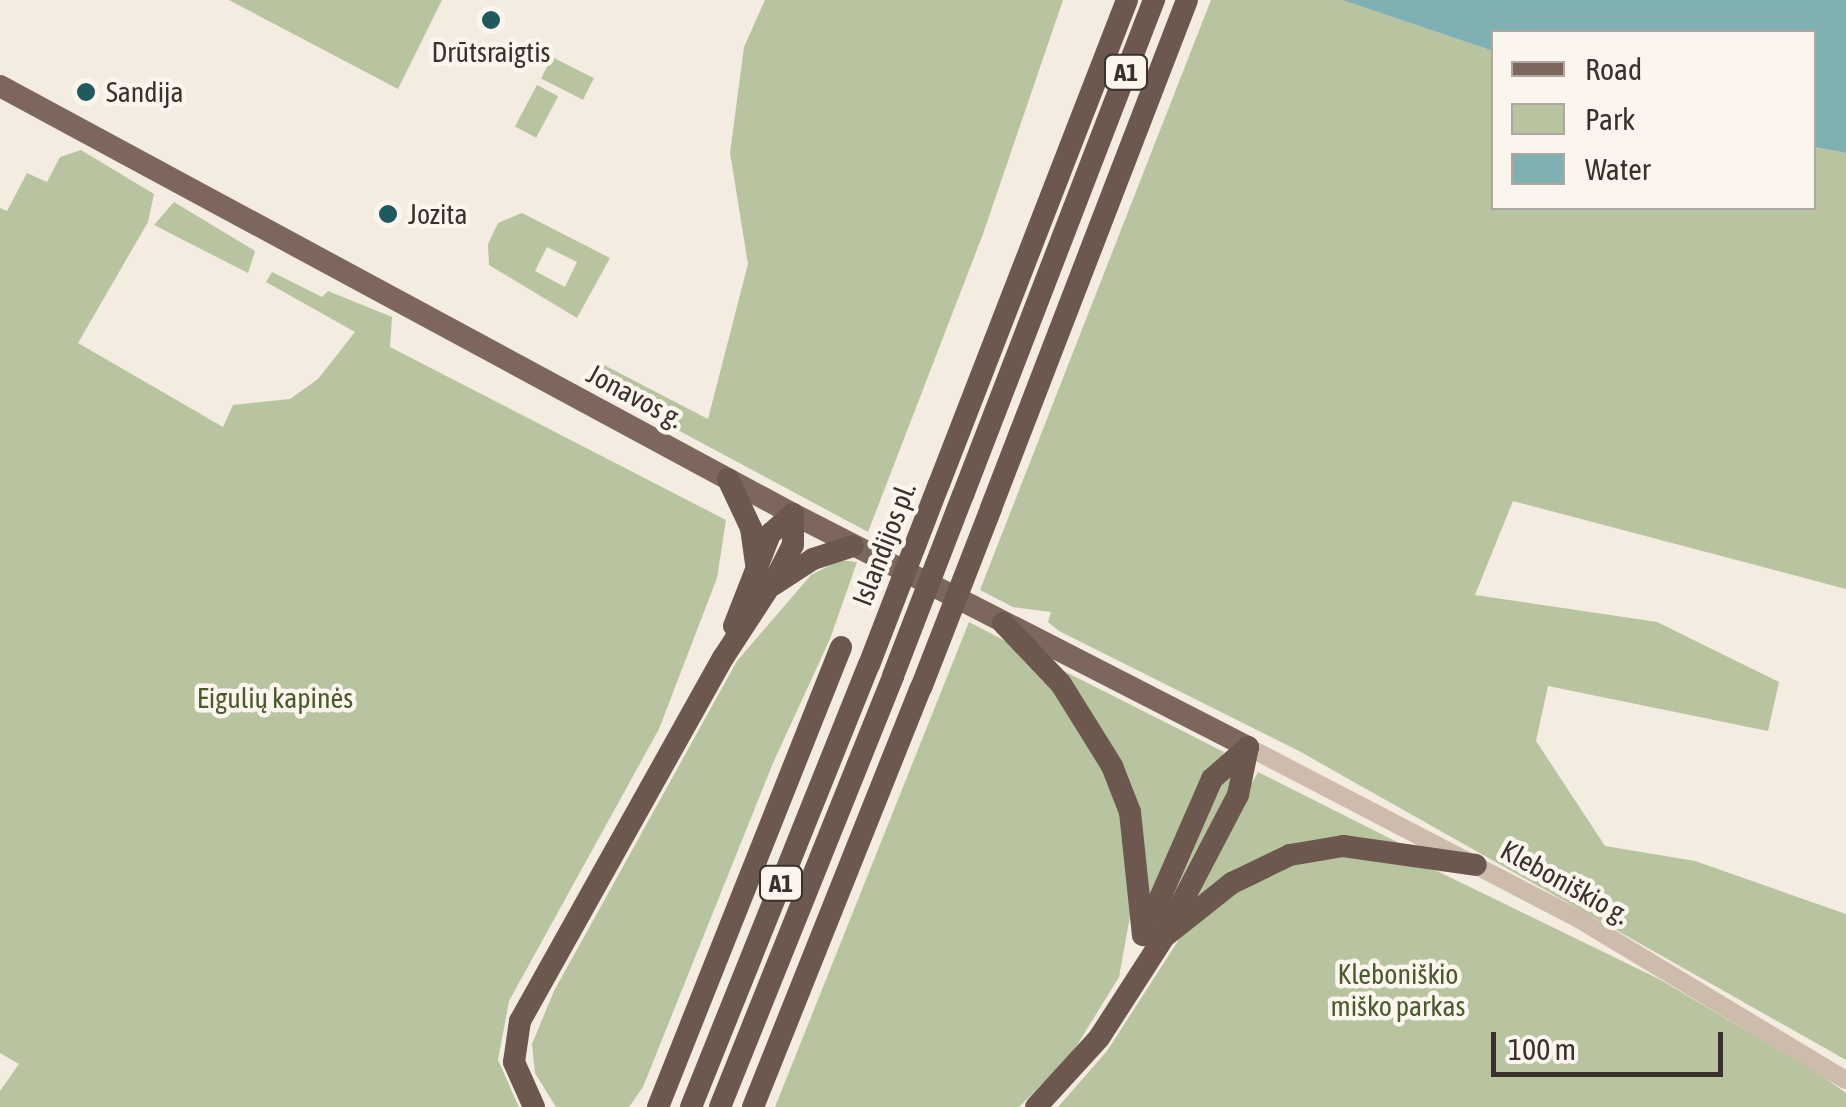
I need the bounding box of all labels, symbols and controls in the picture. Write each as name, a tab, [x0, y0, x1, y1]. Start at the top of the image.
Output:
marker: Drūtsraigtis	[480, 9, 502, 31]
legend	[1491, 30, 1816, 210]
place label: Drūtsraigtis	[432, 35, 550, 69]
road number: A1	[1104, 52, 1148, 92]
text: Road	[1585, 52, 1642, 86]
place label: Sandija	[106, 75, 184, 109]
marker: Sandija	[75, 81, 97, 103]
text: Park	[1585, 102, 1635, 136]
text: Water	[1585, 152, 1651, 186]
place label: Jozita	[408, 197, 467, 231]
marker: Jozita	[377, 203, 399, 225]
street label: Jonavos g.	[581, 357, 689, 435]
street label: Islandijos pl.	[845, 477, 923, 611]
park label: Eigulių kapinės	[197, 681, 353, 715]
street label: Kleboniškio g.	[1495, 833, 1635, 931]
road number: A1	[758, 863, 804, 903]
park label: Kleboniškio miško parkas	[1330, 957, 1466, 1023]
scale bar	[1496, 1012, 1728, 1074]
text: 100 m	[1508, 1032, 1576, 1066]

